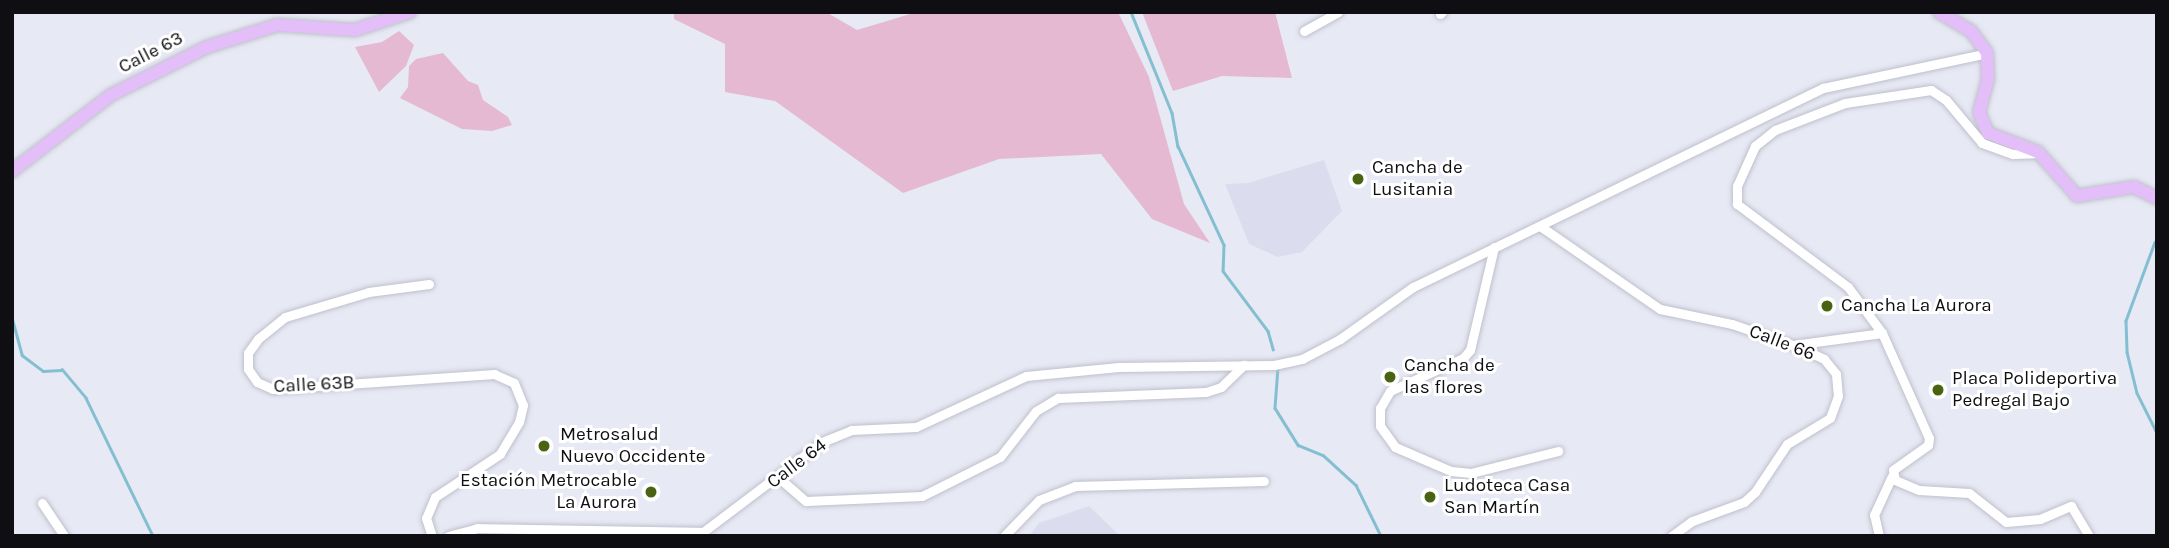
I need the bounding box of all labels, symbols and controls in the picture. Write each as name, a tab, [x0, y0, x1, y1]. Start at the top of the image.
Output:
street label: Calle 63	[115, 27, 187, 79]
place label: Cancha de Lusitania	[1372, 157, 1463, 201]
marker: Cancha de Lusitania	[1350, 171, 1366, 187]
place label: Cancha La Aurora	[1841, 295, 1992, 317]
marker: Cancha La Aurora	[1819, 298, 1835, 314]
street label: Calle 66	[1746, 320, 1818, 366]
place label: Cancha de las flores	[1404, 355, 1495, 399]
place label: Placa Polideportiva Pedregal Bajo	[1952, 368, 2117, 412]
marker: Cancha de las flores	[1382, 369, 1398, 385]
street label: Calle 63B	[273, 371, 355, 399]
marker: Placa Polideportiva Pedregal Bajo	[1930, 382, 1946, 398]
place label: Metrosalud Nuevo Occidente	[560, 424, 706, 468]
street label: Calle 64	[763, 434, 831, 494]
marker: Metrosalud Nuevo Occidente	[534, 436, 554, 456]
place label: Estación Metrocable La Aurora	[460, 470, 637, 514]
place label: Ludoteca Casa San Martín	[1444, 475, 1570, 519]
marker: Estación Metrocable La Aurora	[643, 484, 659, 500]
marker: Ludoteca Casa San Martín	[1422, 489, 1438, 505]

